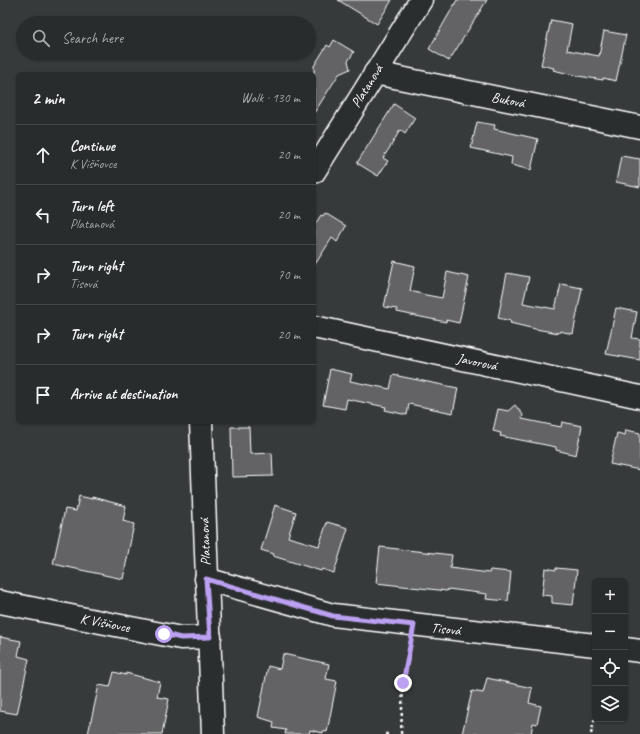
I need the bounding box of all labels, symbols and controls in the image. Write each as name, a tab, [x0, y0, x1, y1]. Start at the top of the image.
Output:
search box	[16, 16, 316, 60]
icon: search	[30, 27, 52, 49]
text: Search here	[62, 29, 123, 48]
street label: Platanová	[347, 60, 388, 111]
text: 2 min	[32, 88, 65, 109]
street label: Buková	[490, 88, 528, 112]
text: Walk · 130 m	[241, 90, 300, 106]
text: Continue	[70, 137, 115, 156]
icon: ahead	[32, 144, 54, 166]
text: 20 m	[278, 147, 300, 163]
text: K Višňovce	[70, 156, 116, 172]
text: Turn left	[70, 197, 113, 216]
icon: left	[32, 204, 54, 226]
text: 20 m	[278, 207, 300, 223]
text: Platanová	[70, 216, 114, 232]
text: Turn right	[70, 257, 123, 276]
icon: right	[32, 264, 54, 286]
text: 70 m	[278, 267, 300, 283]
text: Tisová	[70, 276, 97, 292]
icon: right	[32, 324, 54, 346]
text: Turn right	[70, 325, 123, 344]
text: 20 m	[278, 327, 300, 343]
street label: Javorová	[455, 349, 500, 375]
icon: arrive	[32, 384, 54, 406]
text: Arrive at destination	[70, 385, 177, 404]
street label: Platanová	[196, 516, 214, 566]
map controls	[592, 578, 628, 722]
button: +	[592, 578, 628, 614]
street label: K Višňovce	[79, 610, 133, 636]
button: −	[592, 614, 628, 650]
street label: Tisová	[430, 619, 463, 639]
route start	[155, 625, 173, 643]
button: locate	[592, 650, 628, 686]
route end	[394, 674, 412, 692]
button: layers	[592, 686, 628, 722]

